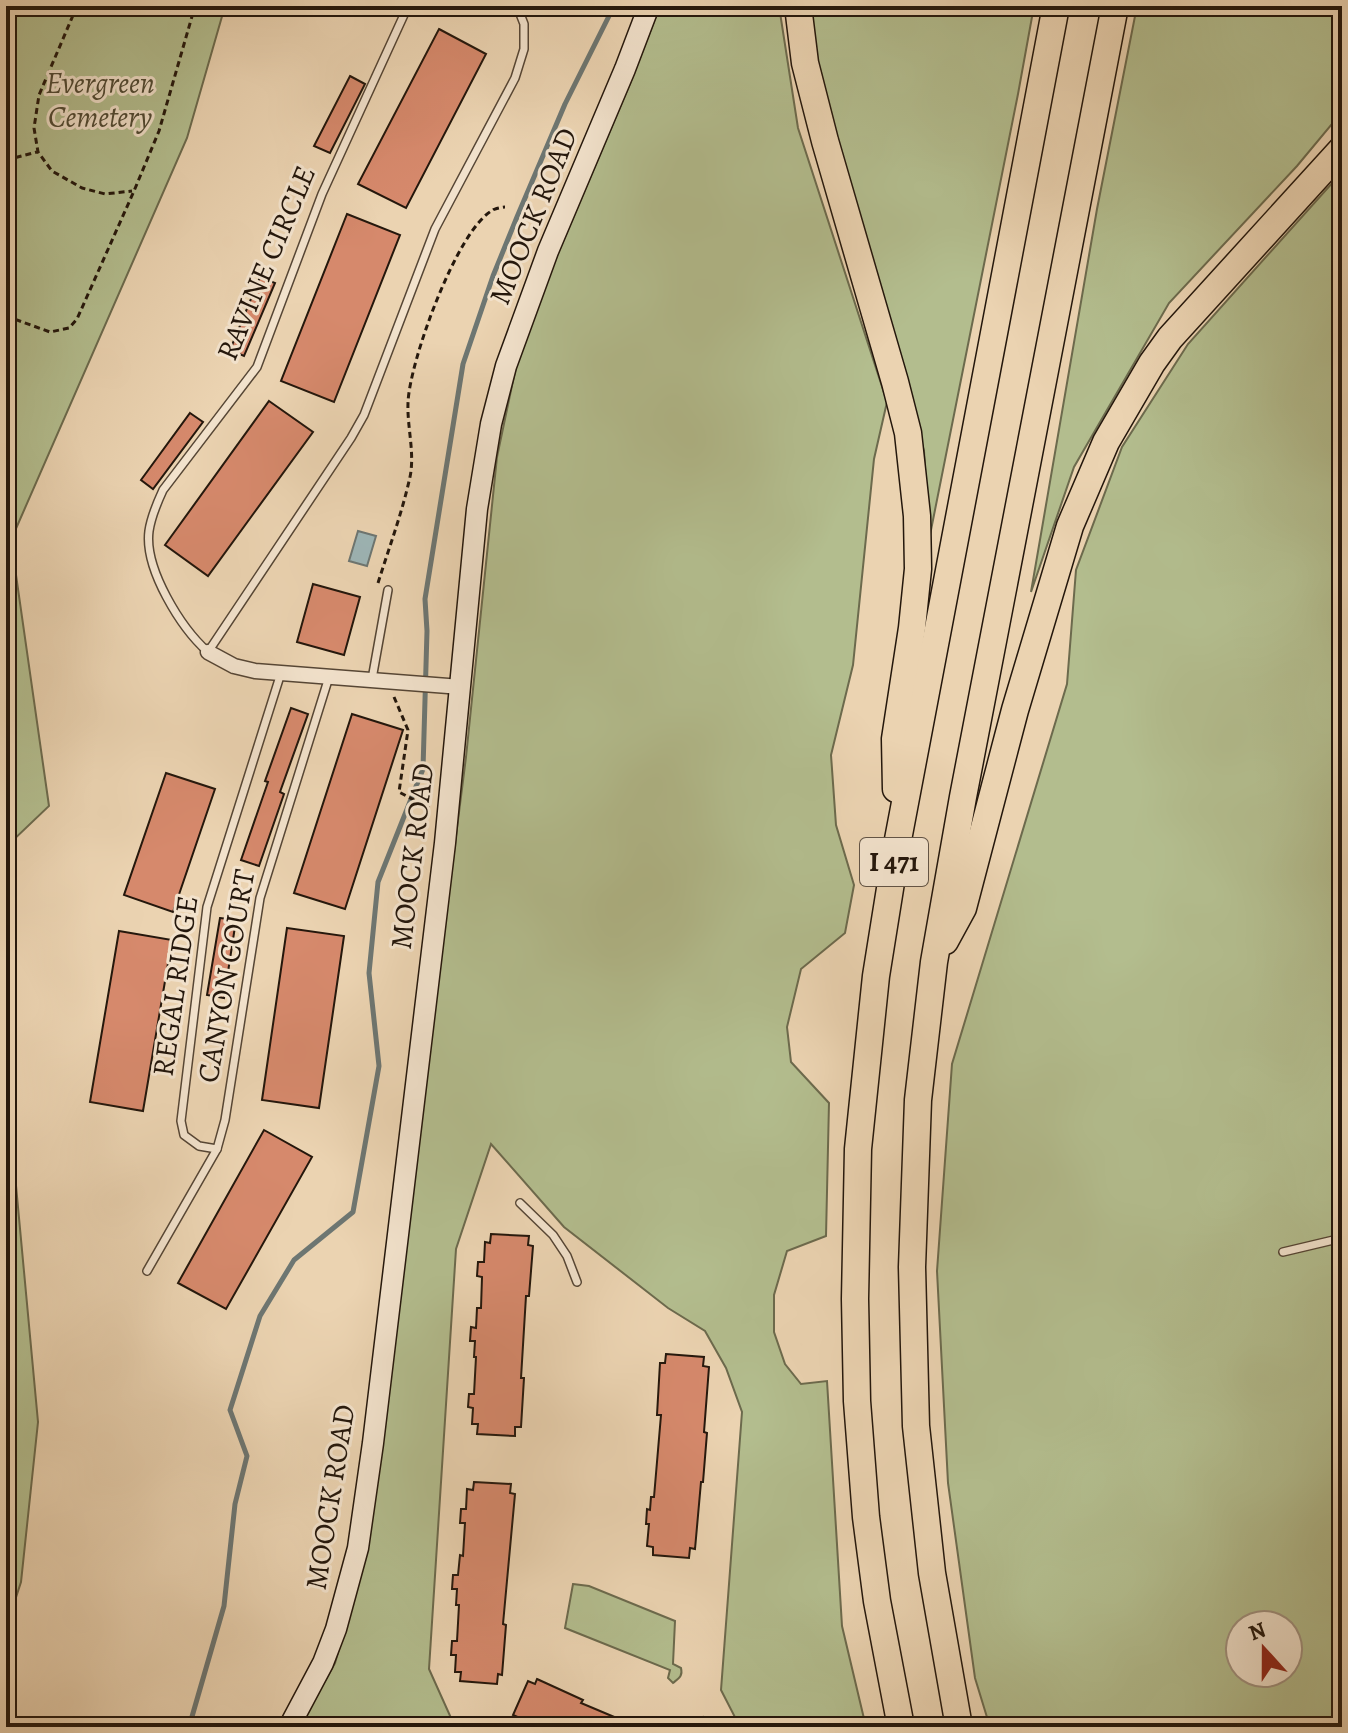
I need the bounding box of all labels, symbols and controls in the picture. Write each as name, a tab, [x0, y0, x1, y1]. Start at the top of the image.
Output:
park label: Evergreen Cemetery	[45, 63, 155, 137]
street label: MOOCK ROAD	[479, 122, 587, 310]
street label: RAVINE CIRCLE	[207, 160, 325, 366]
street label: MOOCK ROAD	[381, 761, 443, 951]
road number: I 471	[860, 838, 928, 886]
street label: CANYON COURT	[188, 866, 265, 1086]
street label: REGAL RIDGE	[143, 893, 207, 1079]
street label: MOOCK ROAD	[296, 1401, 364, 1593]
north arrow	[1224, 1609, 1304, 1689]
text: N	[1244, 1614, 1270, 1648]

